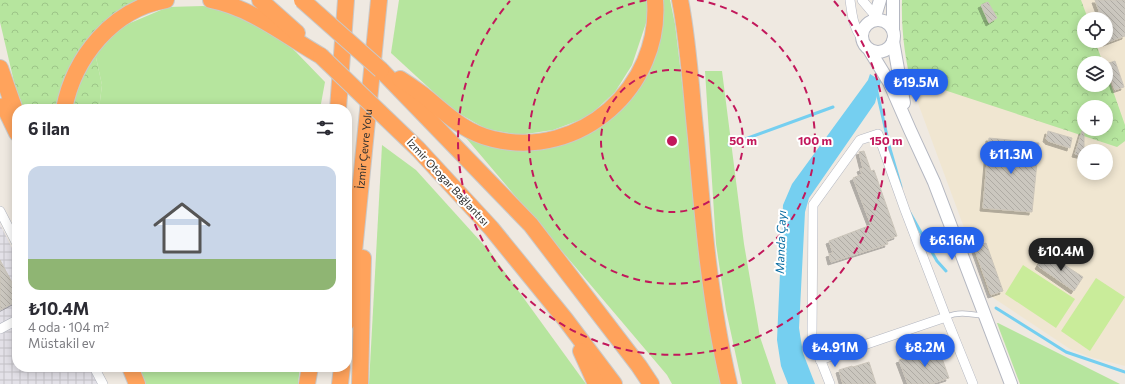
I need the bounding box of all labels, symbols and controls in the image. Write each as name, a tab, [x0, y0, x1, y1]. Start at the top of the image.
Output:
map controls	[1077, 12, 1113, 180]
button: locate	[1077, 12, 1113, 48]
button: layers	[1077, 56, 1113, 92]
pin: ₺19.5M	[883, 69, 949, 103]
text: ₺19.5M	[893, 74, 939, 90]
button: +	[1077, 100, 1113, 136]
street label: İzmir Çevre Yolu	[352, 108, 374, 189]
icon: filters	[314, 117, 336, 139]
text: 6 ilan	[28, 118, 70, 139]
text: 50 m	[729, 133, 757, 147]
text: 100 m	[798, 133, 832, 147]
text: 150 m	[869, 133, 903, 147]
centre of rings	[665, 134, 679, 148]
street label: İzmir Otogar Bağlantısı	[405, 135, 493, 228]
pin: ₺11.3M	[978, 141, 1044, 175]
button: −	[1077, 144, 1113, 180]
text: ₺11.3M	[989, 146, 1033, 162]
icon: home	[146, 192, 218, 264]
water label: Manda Çayı	[772, 210, 788, 274]
pin: ₺6.16M	[919, 227, 985, 261]
text: ₺6.16M	[929, 232, 975, 248]
pin: ₺10.4M	[1028, 238, 1094, 272]
text: ₺10.4M	[1038, 243, 1084, 259]
text: ₺10.4M	[28, 298, 89, 319]
text: 4 oda · 104 m²	[28, 319, 109, 335]
pin: ₺4.91M	[802, 334, 868, 368]
pin: ₺8.2M	[897, 334, 953, 368]
text: Müstakil ev	[28, 335, 95, 351]
text: ₺4.91M	[812, 339, 858, 355]
text: ₺8.2M	[905, 339, 945, 355]

